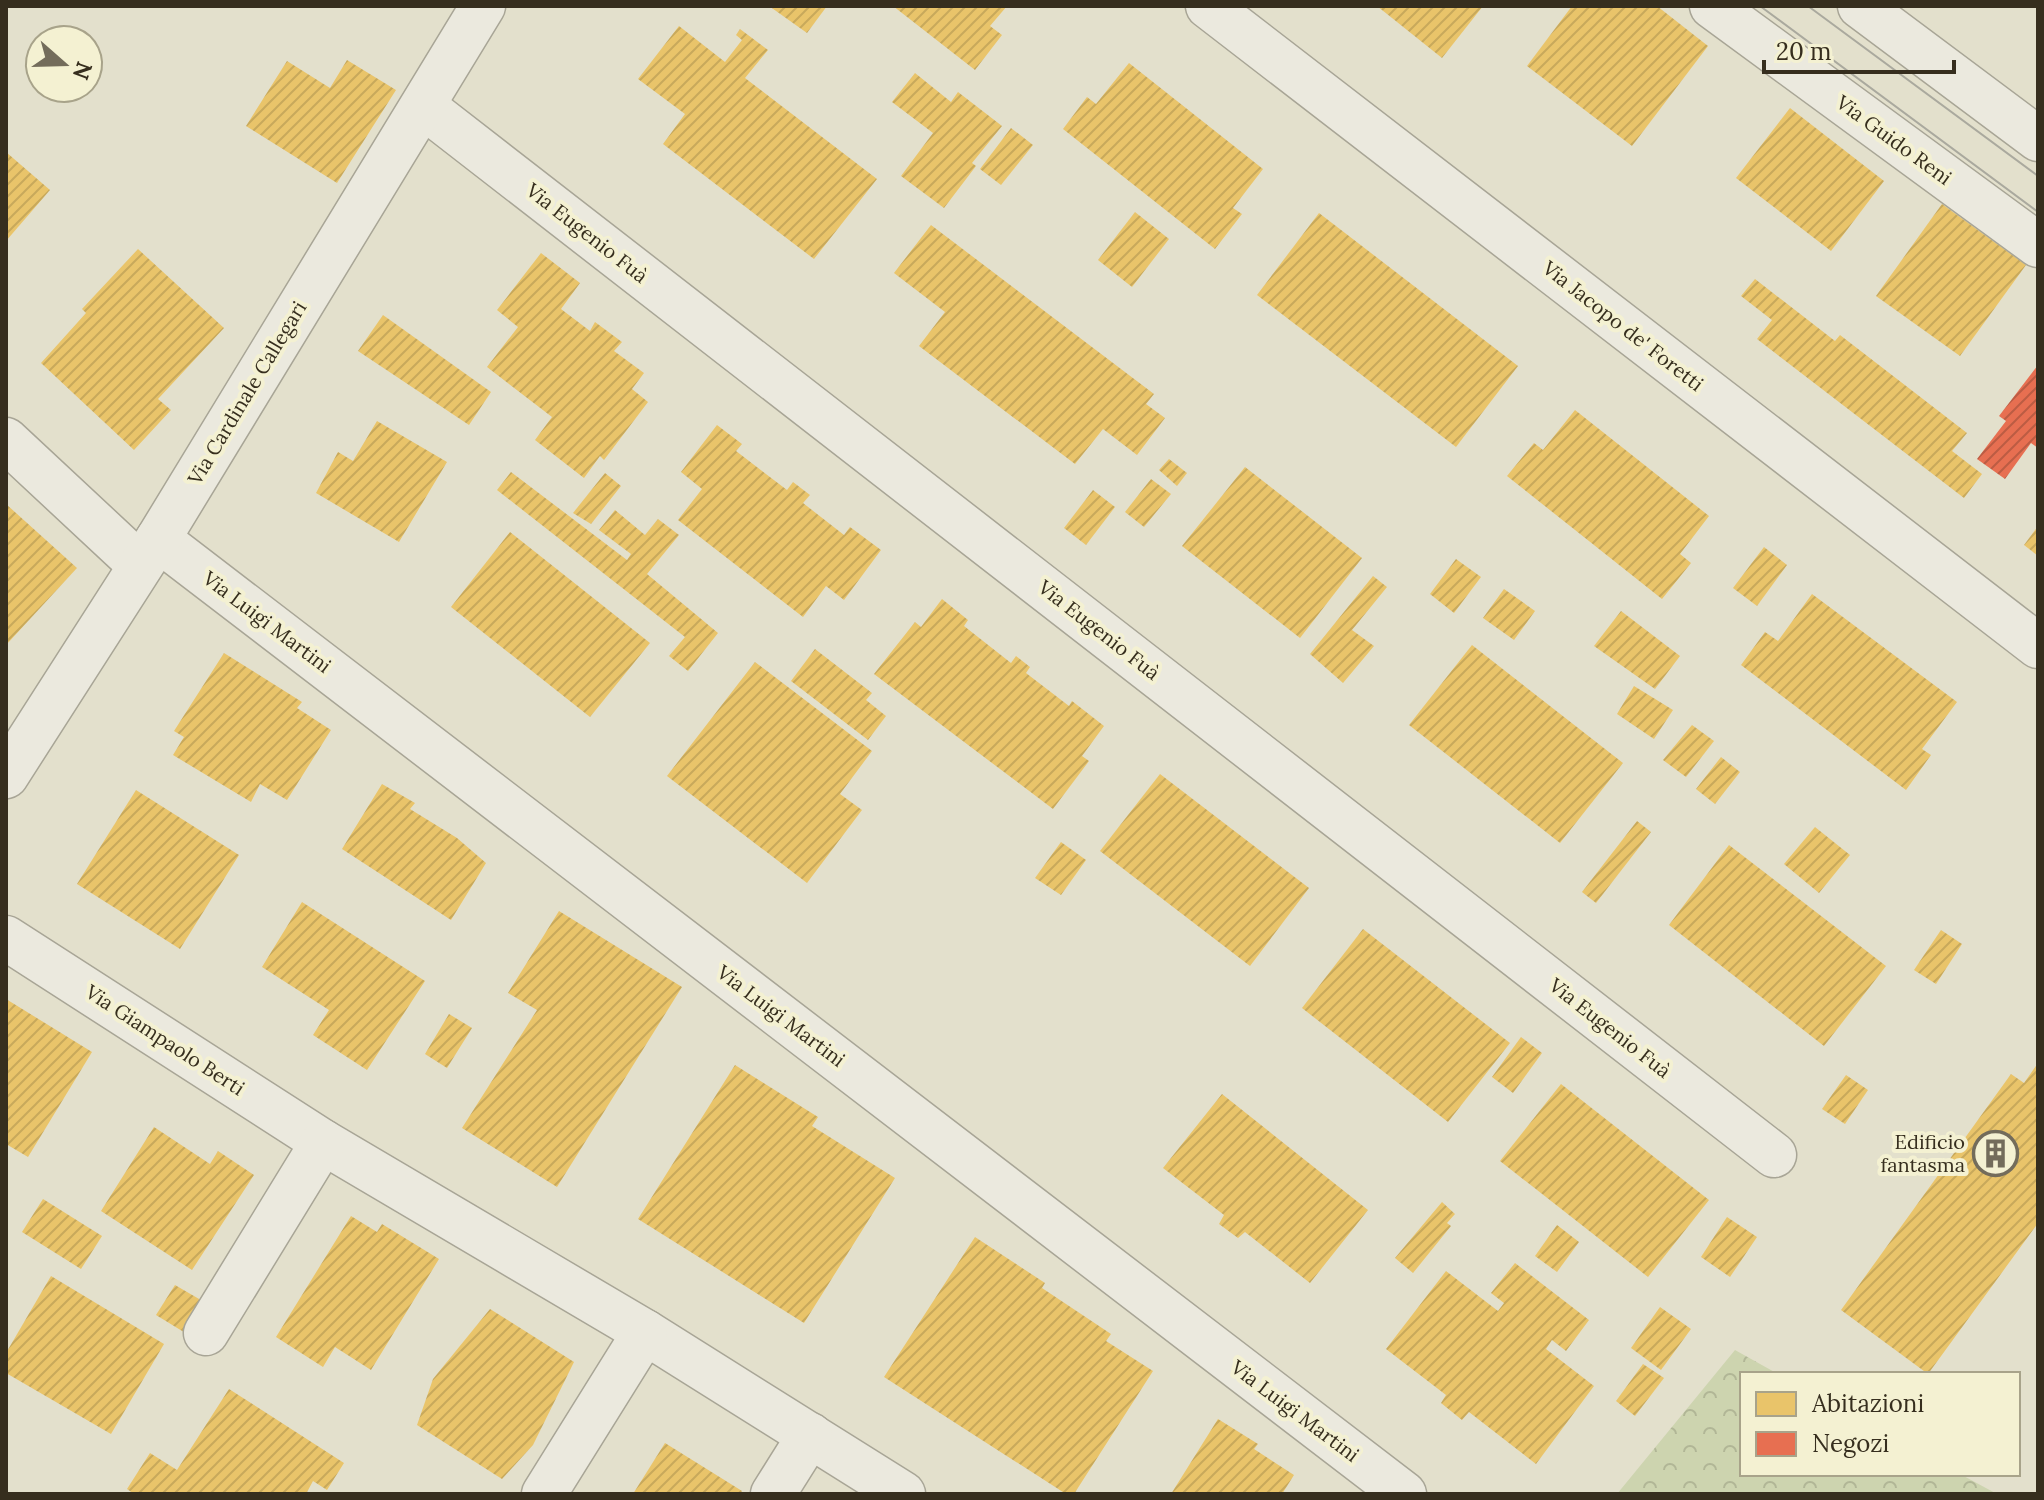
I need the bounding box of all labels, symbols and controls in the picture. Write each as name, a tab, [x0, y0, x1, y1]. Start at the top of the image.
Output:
north arrow	[24, 24, 104, 104]
scale bar	[1764, 24, 1954, 74]
text: 20 m	[1776, 36, 1832, 67]
text: N	[67, 58, 99, 84]
street label: Via Guido Reni	[1831, 89, 1957, 190]
street label: Via Eugenio Fuà	[521, 177, 653, 288]
street label: Via Jacopo de' Foretti	[1537, 254, 1709, 396]
street label: Via Cardinale Callegari	[181, 296, 311, 490]
street label: Via Luigi Martini	[197, 565, 336, 678]
street label: Via Eugenio Fuà	[1033, 574, 1165, 685]
street label: Via Luigi Martini	[711, 959, 850, 1072]
street label: Via Eugenio Fuà	[1544, 972, 1676, 1083]
street label: Via Giampaolo Berti	[80, 978, 250, 1100]
place label: Edificio fantasma	[1880, 1129, 1965, 1177]
building icon: Edificio fantasma	[1972, 1129, 2020, 1177]
street label: Via Luigi Martini	[1225, 1354, 1364, 1467]
legend	[1740, 1372, 2020, 1476]
text: Abitazioni	[1811, 1388, 1924, 1419]
text: Negozi	[1812, 1428, 1889, 1459]

